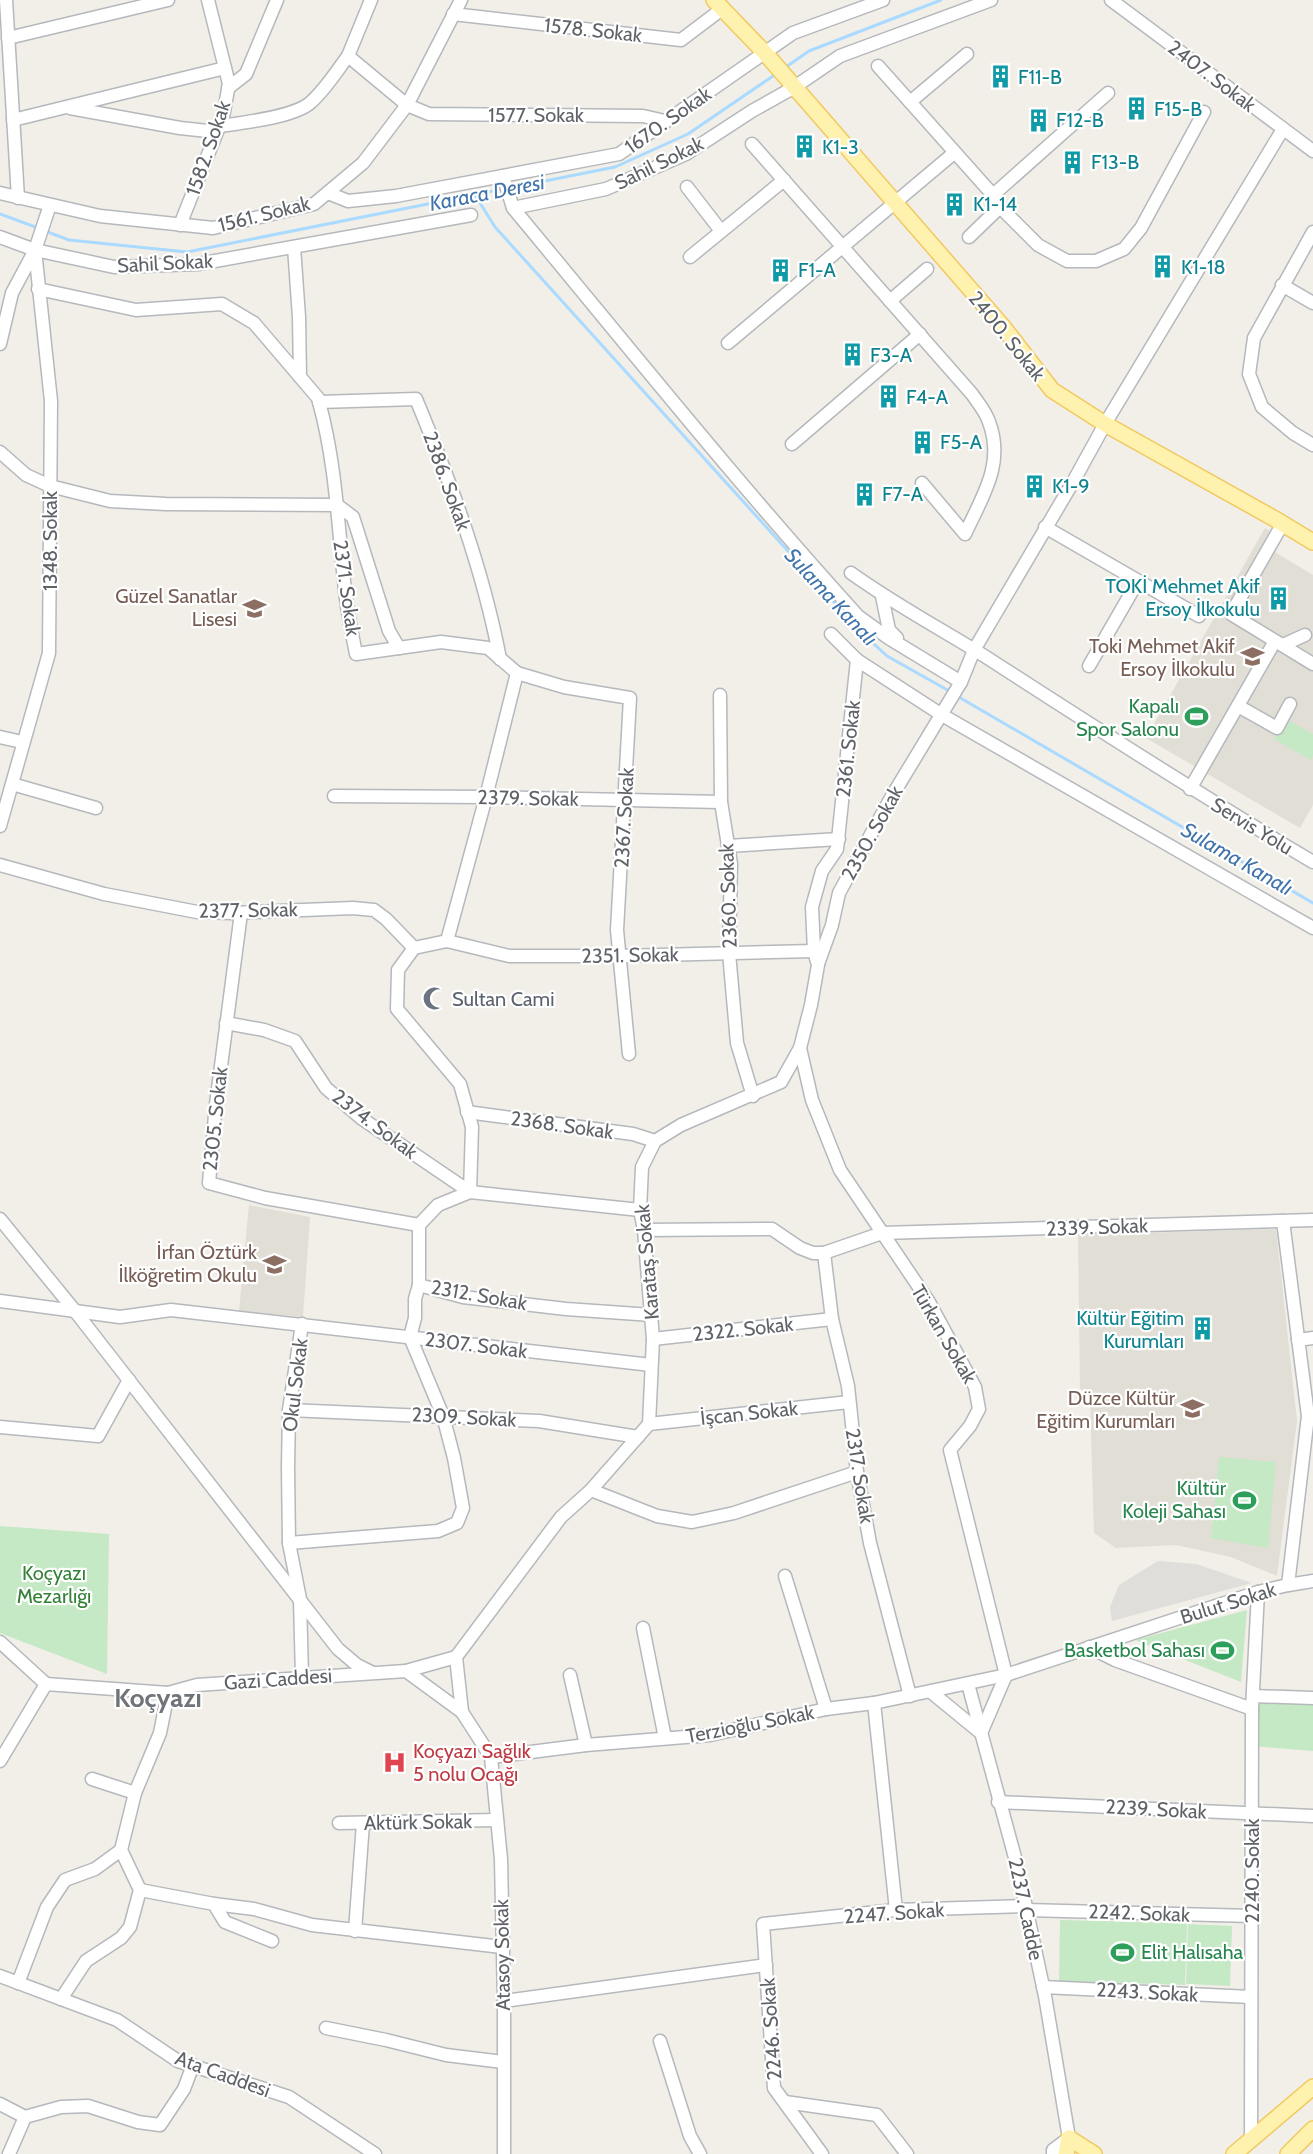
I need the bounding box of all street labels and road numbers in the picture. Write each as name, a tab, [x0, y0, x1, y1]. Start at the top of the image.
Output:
street label: 1578. Sokak	[543, 13, 643, 47]
street label: 2407. Sokak	[1163, 35, 1261, 117]
street label: 1670. Sokak	[620, 81, 716, 158]
street label: 1582. Sokak	[181, 97, 235, 199]
street label: 1577. Sokak	[488, 103, 584, 127]
street label: Sahil Sokak	[611, 131, 707, 195]
street label: 1561. Sokak	[216, 191, 312, 237]
street label: Sahil Sokak	[117, 249, 213, 277]
street label: 2400. Sokak	[964, 286, 1050, 386]
street label: 2386. Sokak	[418, 428, 476, 534]
street label: 1348. Sokak	[38, 491, 62, 591]
street label: 2371. Sokak	[328, 538, 366, 638]
street label: 2361. Sokak	[831, 699, 865, 799]
street label: 2367. Sokak	[609, 767, 639, 869]
street label: 2350. Sokak	[836, 781, 908, 885]
street label: 2379. Sokak	[477, 785, 579, 811]
street label: Servis Yolu	[1207, 792, 1297, 860]
street label: 2360. Sokak	[714, 843, 742, 949]
street label: 2377. Sokak	[198, 897, 298, 923]
street label: 2351. Sokak	[581, 942, 679, 968]
street label: 2305. Sokak	[198, 1066, 232, 1172]
street label: 2374. Sokak	[328, 1084, 422, 1164]
street label: 2368. Sokak	[509, 1106, 615, 1144]
street label: Karataş Sokak	[630, 1203, 664, 1321]
street label: 2339. Sokak	[1046, 1213, 1148, 1241]
street label: 2312. Sokak	[429, 1275, 529, 1315]
street label: Türkan Sokak	[906, 1280, 982, 1388]
street label: 2322. Sokak	[692, 1312, 795, 1346]
street label: 2307. Sokak	[423, 1327, 529, 1363]
street label: Okul Sokak	[277, 1337, 313, 1433]
street label: İşcan Sokak	[699, 1396, 799, 1430]
street label: 2309. Sokak	[411, 1402, 517, 1432]
street label: 2317. Sokak	[841, 1427, 879, 1525]
street label: Bulut Sokak	[1177, 1577, 1279, 1629]
street label: Gazi Caddesi	[223, 1663, 333, 1695]
street label: Terzioğlu Sokak	[684, 1700, 816, 1748]
street label: 2239. Sokak	[1105, 1794, 1207, 1824]
street label: Aktürk Sokak	[364, 1809, 472, 1835]
street label: 2240. Sokak	[1240, 1819, 1264, 1923]
street label: 2237. Cadde	[1003, 1856, 1049, 1962]
street label: 2247. Sokak	[843, 1898, 945, 1928]
street label: Atasoy Sokak	[489, 1899, 515, 2011]
street label: 2242. Sokak	[1088, 1899, 1190, 1927]
street label: 2246. Sokak	[755, 1977, 787, 2081]
street label: 2243. Sokak	[1095, 1977, 1199, 2007]
street label: Ata Caddesi	[172, 2046, 274, 2102]

